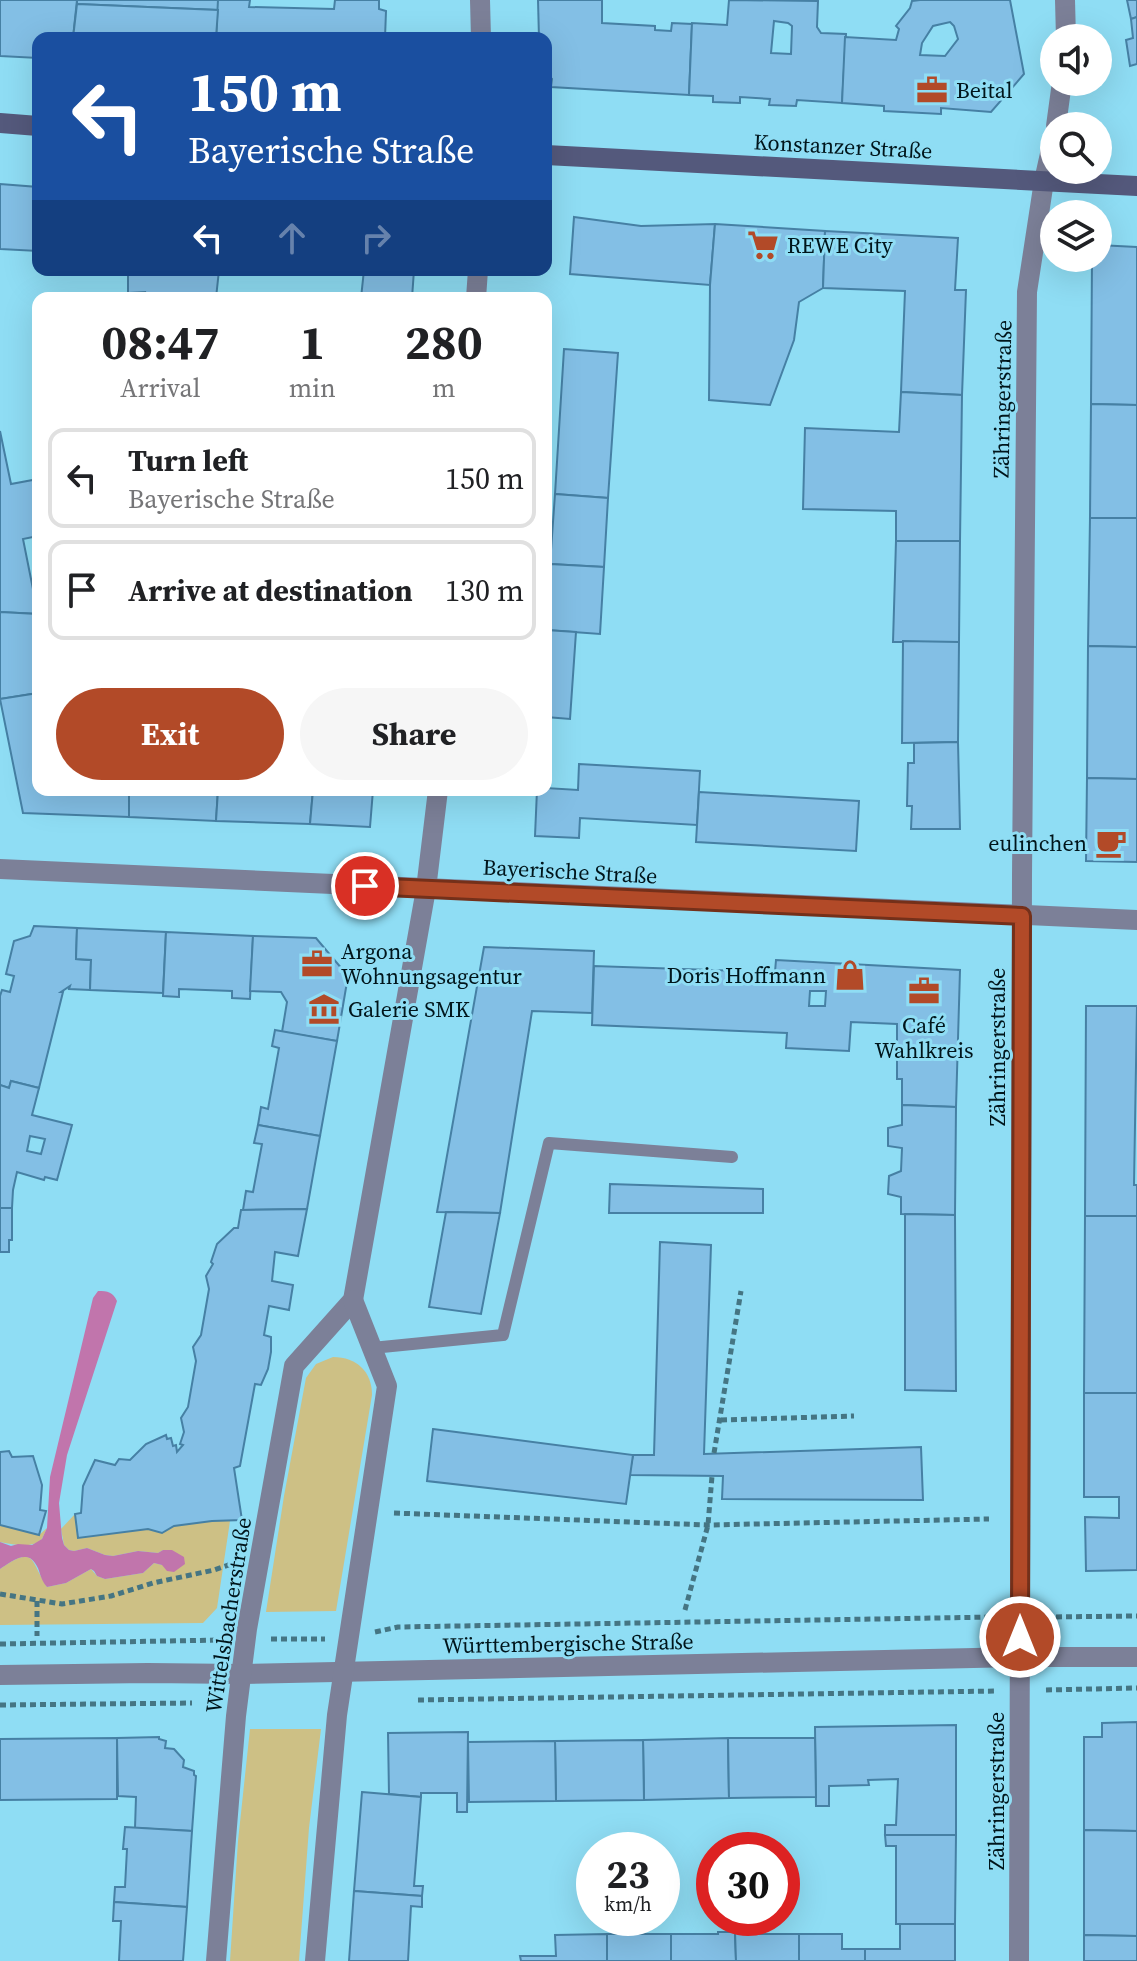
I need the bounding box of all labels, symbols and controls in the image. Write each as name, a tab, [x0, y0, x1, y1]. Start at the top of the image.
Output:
map controls	[1040, 24, 1112, 272]
button: sound	[1040, 24, 1112, 96]
text: 150 m	[188, 53, 342, 130]
icon: left	[56, 64, 160, 168]
office icon: Beital	[915, 73, 949, 107]
place label: Beital	[956, 75, 1013, 105]
button: search	[1040, 112, 1112, 184]
text: Bayerische Straße	[188, 126, 474, 175]
street label: Konstanzer Straße	[753, 126, 933, 166]
button: layers	[1040, 200, 1112, 272]
icon: left	[186, 216, 230, 260]
icon: ahead	[270, 216, 314, 260]
icon: right	[354, 216, 398, 260]
supermarket icon: REWE City	[746, 228, 780, 262]
place label: REWE City	[787, 230, 893, 260]
text: 08:47	[101, 309, 220, 375]
text: 1	[299, 309, 325, 375]
text: 280	[405, 309, 483, 375]
street label: Zähringerstraße	[986, 320, 1018, 478]
text: Arrival	[120, 370, 201, 406]
text: min	[289, 370, 336, 406]
text: m	[432, 370, 456, 406]
text: Turn left	[128, 440, 248, 481]
icon: left	[60, 456, 104, 500]
text: 150 m	[445, 458, 524, 499]
text: Bayerische Straße	[128, 481, 335, 517]
icon: arrive	[60, 568, 104, 612]
text: Arrive at destination	[128, 570, 413, 611]
text: 130 m	[445, 570, 524, 611]
button: Exit	[56, 688, 284, 780]
button: Share	[300, 688, 528, 780]
cafe icon: eulinchen	[1094, 826, 1128, 860]
place label: eulinchen	[988, 828, 1087, 858]
street label: Bayerische Straße	[482, 851, 658, 891]
pin	[331, 852, 399, 920]
icon: arrive	[343, 864, 387, 908]
place label: Argona Wohnungsagentur	[341, 936, 523, 991]
office icon: Argona Wohnungsagentur	[300, 947, 334, 981]
shop icon: Doris Hoffmann	[833, 958, 867, 992]
place label: Doris Hoffmann	[667, 960, 826, 990]
street label: Zähringerstraße	[982, 968, 1012, 1126]
office icon: Café Wahlkreis	[907, 974, 941, 1008]
museum icon: Galerie SMK	[307, 992, 341, 1026]
place label: Galerie SMK	[348, 994, 470, 1024]
place label: Café Wahlkreis	[874, 1010, 974, 1065]
street label: Wittelsbacherstraße	[198, 1515, 258, 1715]
position arrow	[978, 1595, 1062, 1679]
street label: Württembergische Straße	[442, 1626, 694, 1660]
street label: Zähringerstraße	[981, 1712, 1011, 1870]
speed limit sign: 30	[696, 1832, 800, 1936]
text: 23	[606, 1847, 650, 1901]
text: km/h	[604, 1890, 652, 1918]

